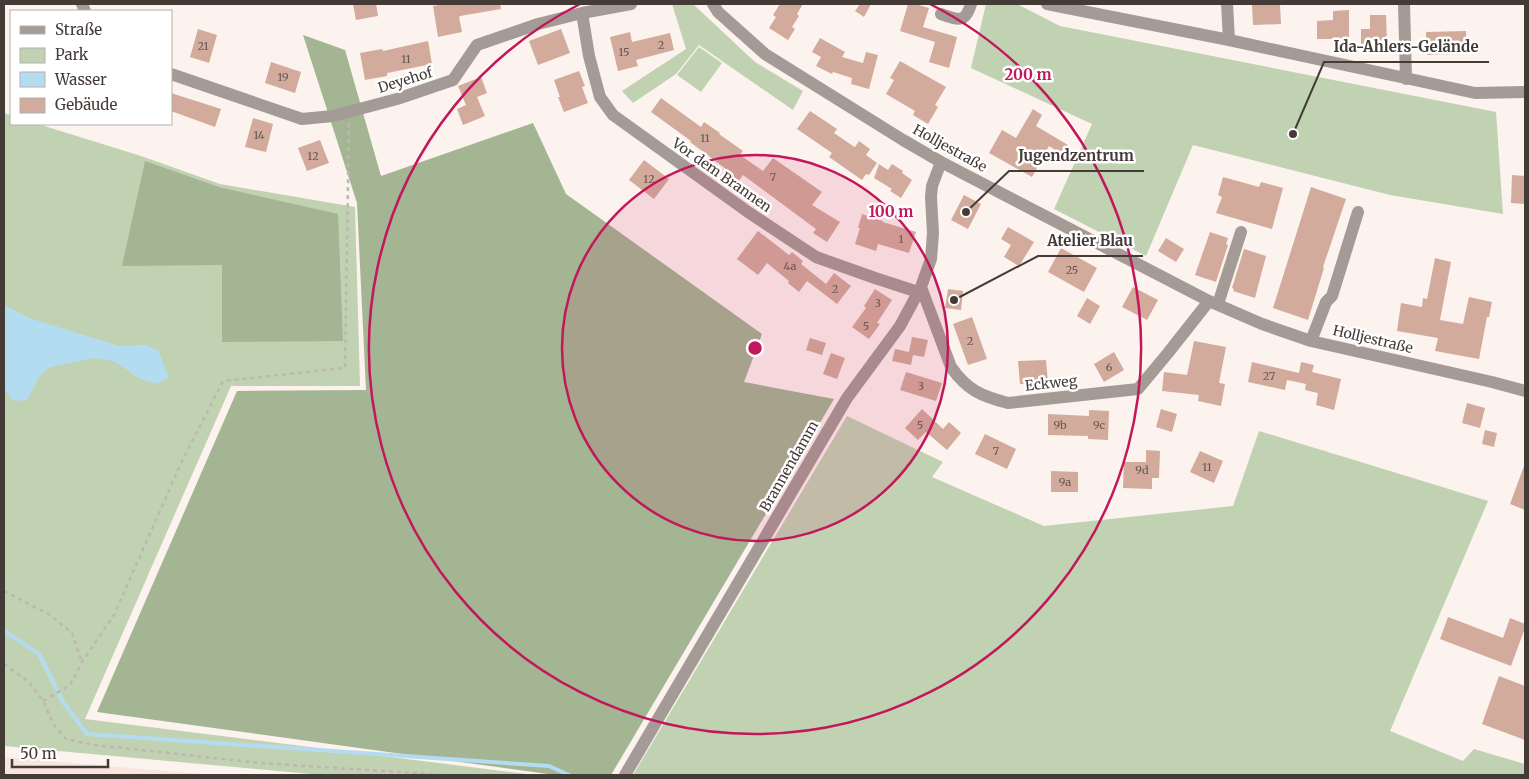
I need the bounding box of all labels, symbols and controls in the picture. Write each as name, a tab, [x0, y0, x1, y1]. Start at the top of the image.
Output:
legend	[10, 10, 172, 125]
text: Straße	[55, 20, 102, 39]
callout: Ida-Ahlers-Gelände	[1324, 32, 1489, 62]
text: Ida-Ahlers-Gelände	[1333, 37, 1479, 56]
house number: 2	[658, 38, 664, 52]
house number: 21	[197, 39, 209, 53]
text: Park	[55, 45, 89, 64]
house number: 15	[618, 45, 630, 59]
house number: 11	[401, 52, 411, 66]
street label: Deyehof	[376, 63, 435, 97]
text: 200 m	[1004, 65, 1052, 84]
text: Wasser	[54, 70, 107, 89]
house number: 19	[277, 70, 289, 84]
text: Gebäude	[55, 95, 118, 114]
street label: Holljestraße	[910, 120, 990, 176]
house number: 14	[253, 128, 265, 142]
house number: 11	[700, 131, 710, 145]
street label: Vor dem Brannen	[668, 133, 775, 216]
callout: Jugendzentrum	[1009, 141, 1144, 171]
text: Jugendzentrum	[1017, 146, 1134, 165]
house number: 12	[307, 149, 319, 163]
house number: 7	[770, 170, 776, 184]
house number: 12	[643, 172, 655, 186]
text: 100 m	[869, 202, 913, 221]
callout: Atelier Blau	[1038, 226, 1143, 256]
text: Atelier Blau	[1046, 231, 1133, 250]
house number: 1	[899, 232, 904, 246]
house number: 4a	[784, 259, 797, 273]
house number: 25	[1066, 263, 1078, 277]
house number: 2	[832, 282, 838, 296]
house number: 3	[875, 296, 881, 310]
house number: 5	[863, 319, 869, 333]
street label: Holljestraße	[1331, 321, 1415, 357]
house number: 2	[967, 334, 973, 348]
centre of rings	[746, 339, 764, 357]
house number: 6	[1106, 360, 1113, 374]
house number: 27	[1263, 369, 1275, 383]
street label: Eckweg	[1024, 371, 1078, 395]
house number: 3	[918, 379, 924, 393]
street label: Brannendamm	[756, 417, 822, 515]
house number: 5	[917, 418, 923, 432]
house number: 9b	[1053, 418, 1067, 432]
house number: 9c	[1093, 418, 1106, 432]
house number: 7	[993, 444, 999, 458]
house number: 11	[1202, 460, 1212, 474]
house number: 9d	[1135, 463, 1149, 477]
house number: 9a	[1059, 475, 1071, 489]
scale bar	[12, 736, 109, 768]
text: 50 m	[20, 744, 57, 763]

